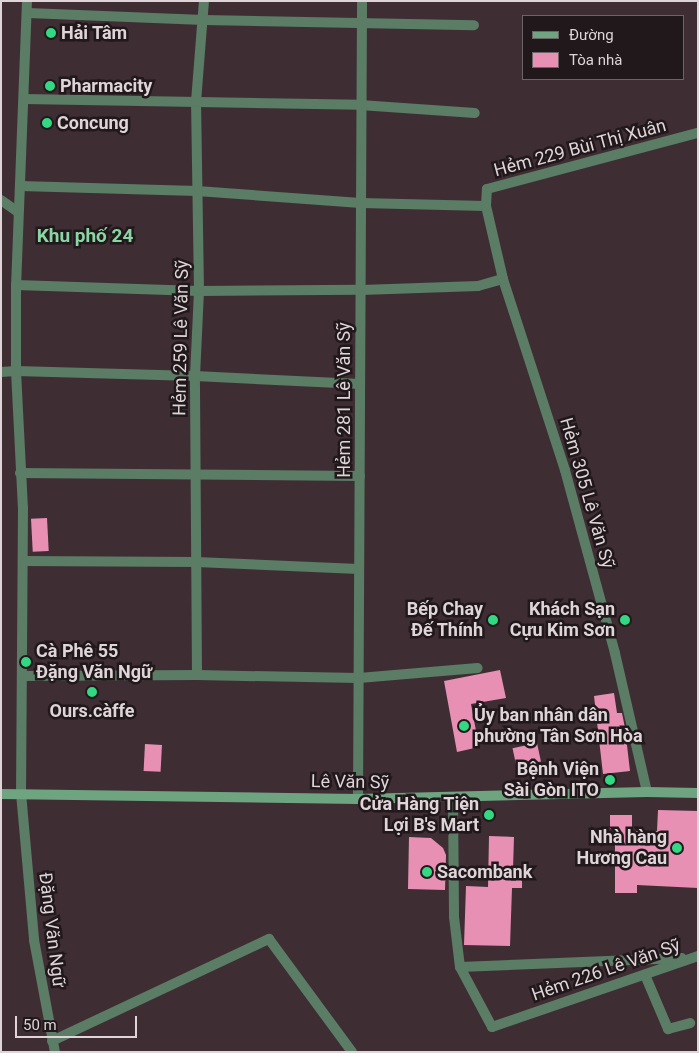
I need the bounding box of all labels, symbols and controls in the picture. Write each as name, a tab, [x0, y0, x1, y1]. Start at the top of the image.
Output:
legend	[522, 15, 684, 80]
place label: Hải Tâm	[61, 22, 128, 44]
text: Đường	[569, 26, 614, 44]
marker: Hải Tâm	[45, 27, 57, 39]
text: Tòa nhà	[569, 51, 622, 69]
place label: Pharmacity	[60, 75, 152, 97]
marker: Pharmacity	[44, 80, 56, 92]
place label: Concung	[57, 112, 129, 134]
street label: Hẻm 229 Bùi Thị Xuân	[491, 115, 669, 181]
marker: Concung	[41, 117, 53, 129]
district label: Khu phố 24	[37, 225, 133, 247]
street label: Hẻm 259 Lê Văn Sỹ	[169, 260, 193, 416]
street label: Hẻm 281 Lê Văn Sỹ	[333, 322, 355, 478]
street label: Hẻm 305 Lê Văn Sỹ	[555, 415, 619, 571]
place label: Bếp Chay Đế Thính	[407, 599, 483, 642]
place label: Khách Sạn Cựu Kim Sơn	[510, 599, 615, 642]
marker: Bếp Chay Đế Thính	[487, 614, 499, 626]
marker: Khách Sạn Cựu Kim Sơn	[619, 614, 631, 626]
place label: Cà Phê 55 Đặng Văn Ngữ	[36, 641, 152, 684]
marker: Cà Phê 55 Đặng Văn Ngữ	[20, 656, 32, 668]
marker: Ours.càffe	[86, 686, 98, 698]
place label: Ours.càffe	[50, 700, 134, 722]
place label: Ủy ban nhân dân phường Tân Sơn Hòa	[474, 705, 643, 748]
marker: Ủy ban nhân dân phường Tân Sơn Hòa	[458, 720, 470, 732]
place label: Bệnh Viện Sài Gòn ITO	[504, 759, 599, 802]
street label: Lê Văn Sỹ	[311, 771, 389, 793]
marker: Bệnh Viện Sài Gòn ITO	[603, 773, 617, 787]
place label: Cửa Hàng Tiện Lợi B's Mart	[359, 794, 479, 836]
marker: Cửa Hàng Tiện Lợi B's Mart	[483, 809, 495, 821]
place label: Nhà hàng Hương Cau	[577, 827, 667, 870]
marker: Nhà hàng Hương Cau	[671, 842, 683, 854]
place label: Sacombank	[437, 861, 532, 883]
marker: Sacombank	[421, 866, 433, 878]
street label: Đặng Văn Ngữ	[34, 871, 70, 989]
street label: Hẻm 226 Lê Văn Sỹ	[529, 934, 683, 1006]
scale bar	[18, 1006, 140, 1038]
text: 50 m	[23, 1016, 57, 1034]

